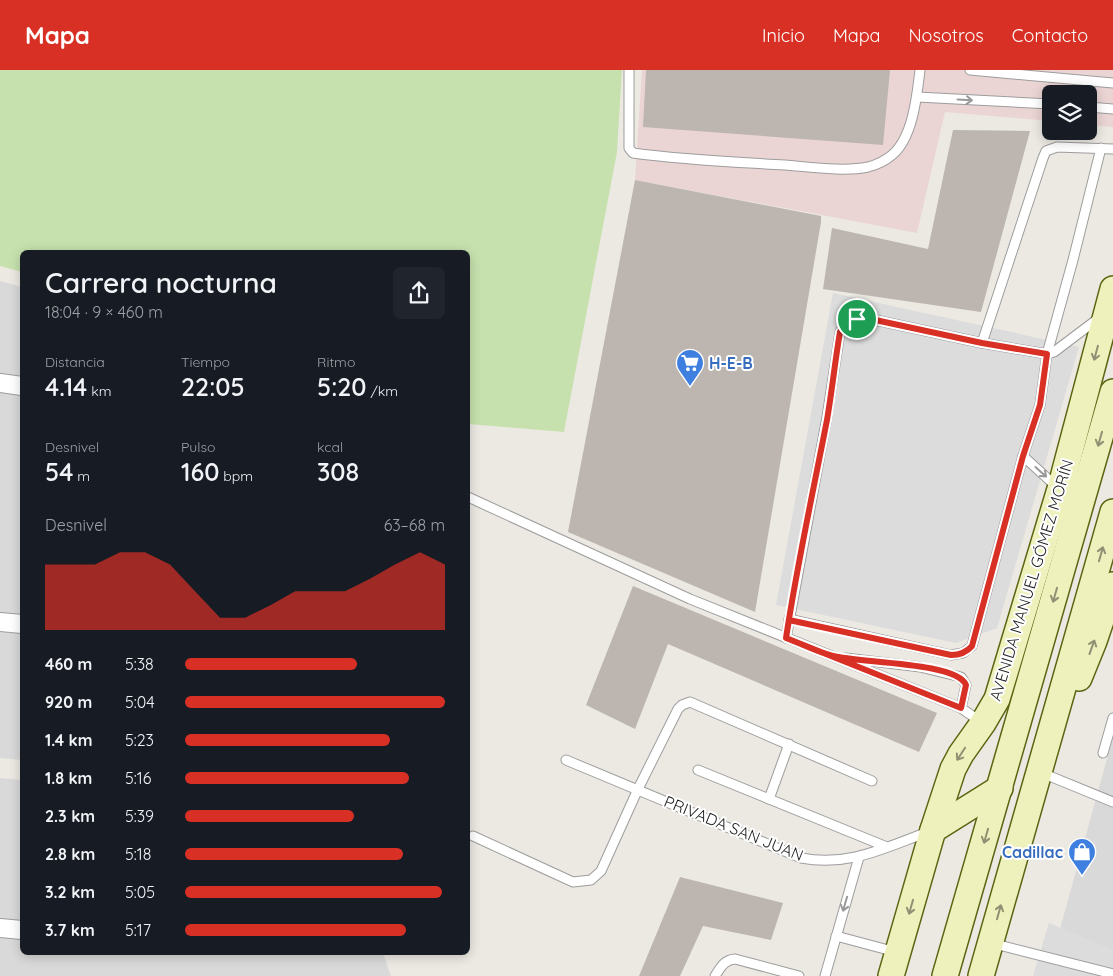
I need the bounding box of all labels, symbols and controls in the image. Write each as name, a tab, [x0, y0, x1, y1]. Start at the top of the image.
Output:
text: Mapa	[25, 20, 90, 50]
text: Inicio	[762, 24, 805, 47]
text: Mapa	[833, 24, 881, 47]
text: Nosotros	[909, 24, 984, 47]
text: Contacto	[1012, 24, 1088, 47]
map controls	[1042, 85, 1097, 140]
button: layers	[1042, 85, 1097, 140]
one-way arrow	[957, 95, 973, 104]
text: Carrera nocturna	[45, 265, 277, 300]
button: share	[393, 267, 445, 319]
pin	[836, 298, 878, 340]
text: 18:04 · 9 × 460 m	[45, 302, 163, 322]
icon: arrive	[843, 305, 871, 333]
one-way arrow	[1091, 345, 1100, 361]
supermarket icon: H-E-B	[675, 348, 705, 387]
text: Distancia	[45, 353, 105, 371]
text: Tiempo	[181, 353, 230, 371]
text: Ritmo	[317, 353, 355, 371]
place label: H-E-B	[709, 353, 753, 373]
text: 4.14	[45, 371, 87, 402]
text: 22:05	[181, 371, 245, 402]
text: 5:20	[317, 371, 367, 402]
text: km	[87, 382, 111, 400]
text: /km	[367, 382, 398, 400]
one-way arrow	[1094, 431, 1104, 447]
text: Desnivel	[45, 438, 99, 456]
text: Pulso	[181, 438, 215, 456]
text: kcal	[317, 438, 343, 456]
text: 54	[45, 456, 73, 487]
text: 160	[181, 456, 219, 487]
text: 308	[317, 456, 359, 487]
street label: AVENIDA MANUEL GÓMEZ MORÍN	[985, 457, 1077, 703]
text: m	[73, 467, 90, 485]
text: bpm	[219, 467, 253, 485]
one-way arrow	[1035, 467, 1048, 478]
text: Desnivel	[45, 515, 107, 535]
text: 63–68 m	[384, 515, 445, 535]
one-way arrow	[1097, 546, 1106, 562]
one-way arrow	[1050, 587, 1060, 603]
one-way arrow	[1088, 640, 1097, 655]
text: 460 m	[45, 654, 92, 674]
text: 5:38	[125, 654, 154, 674]
text: 920 m	[45, 692, 92, 712]
text: 5:04	[125, 692, 155, 712]
text: 1.4 km	[45, 730, 92, 750]
text: 5:23	[125, 730, 154, 750]
one-way arrow	[956, 746, 966, 760]
text: 1.8 km	[45, 768, 92, 788]
text: 5:16	[125, 768, 151, 788]
street label: PRIVADA SAN JUAN	[661, 791, 807, 865]
text: 2.3 km	[45, 806, 95, 826]
text: 5:39	[125, 806, 154, 826]
one-way arrow	[981, 827, 991, 843]
shop icon: Cadillac	[1067, 837, 1097, 876]
place label: Cadillac	[1002, 842, 1063, 862]
text: 2.8 km	[45, 844, 95, 864]
text: 5:18	[125, 844, 151, 864]
text: 3.2 km	[45, 882, 95, 902]
text: 5:05	[125, 882, 155, 902]
one-way arrow	[840, 896, 850, 912]
one-way arrow	[905, 899, 915, 915]
one-way arrow	[995, 905, 1005, 921]
text: 3.7 km	[45, 920, 95, 940]
text: 5:17	[125, 920, 151, 940]

